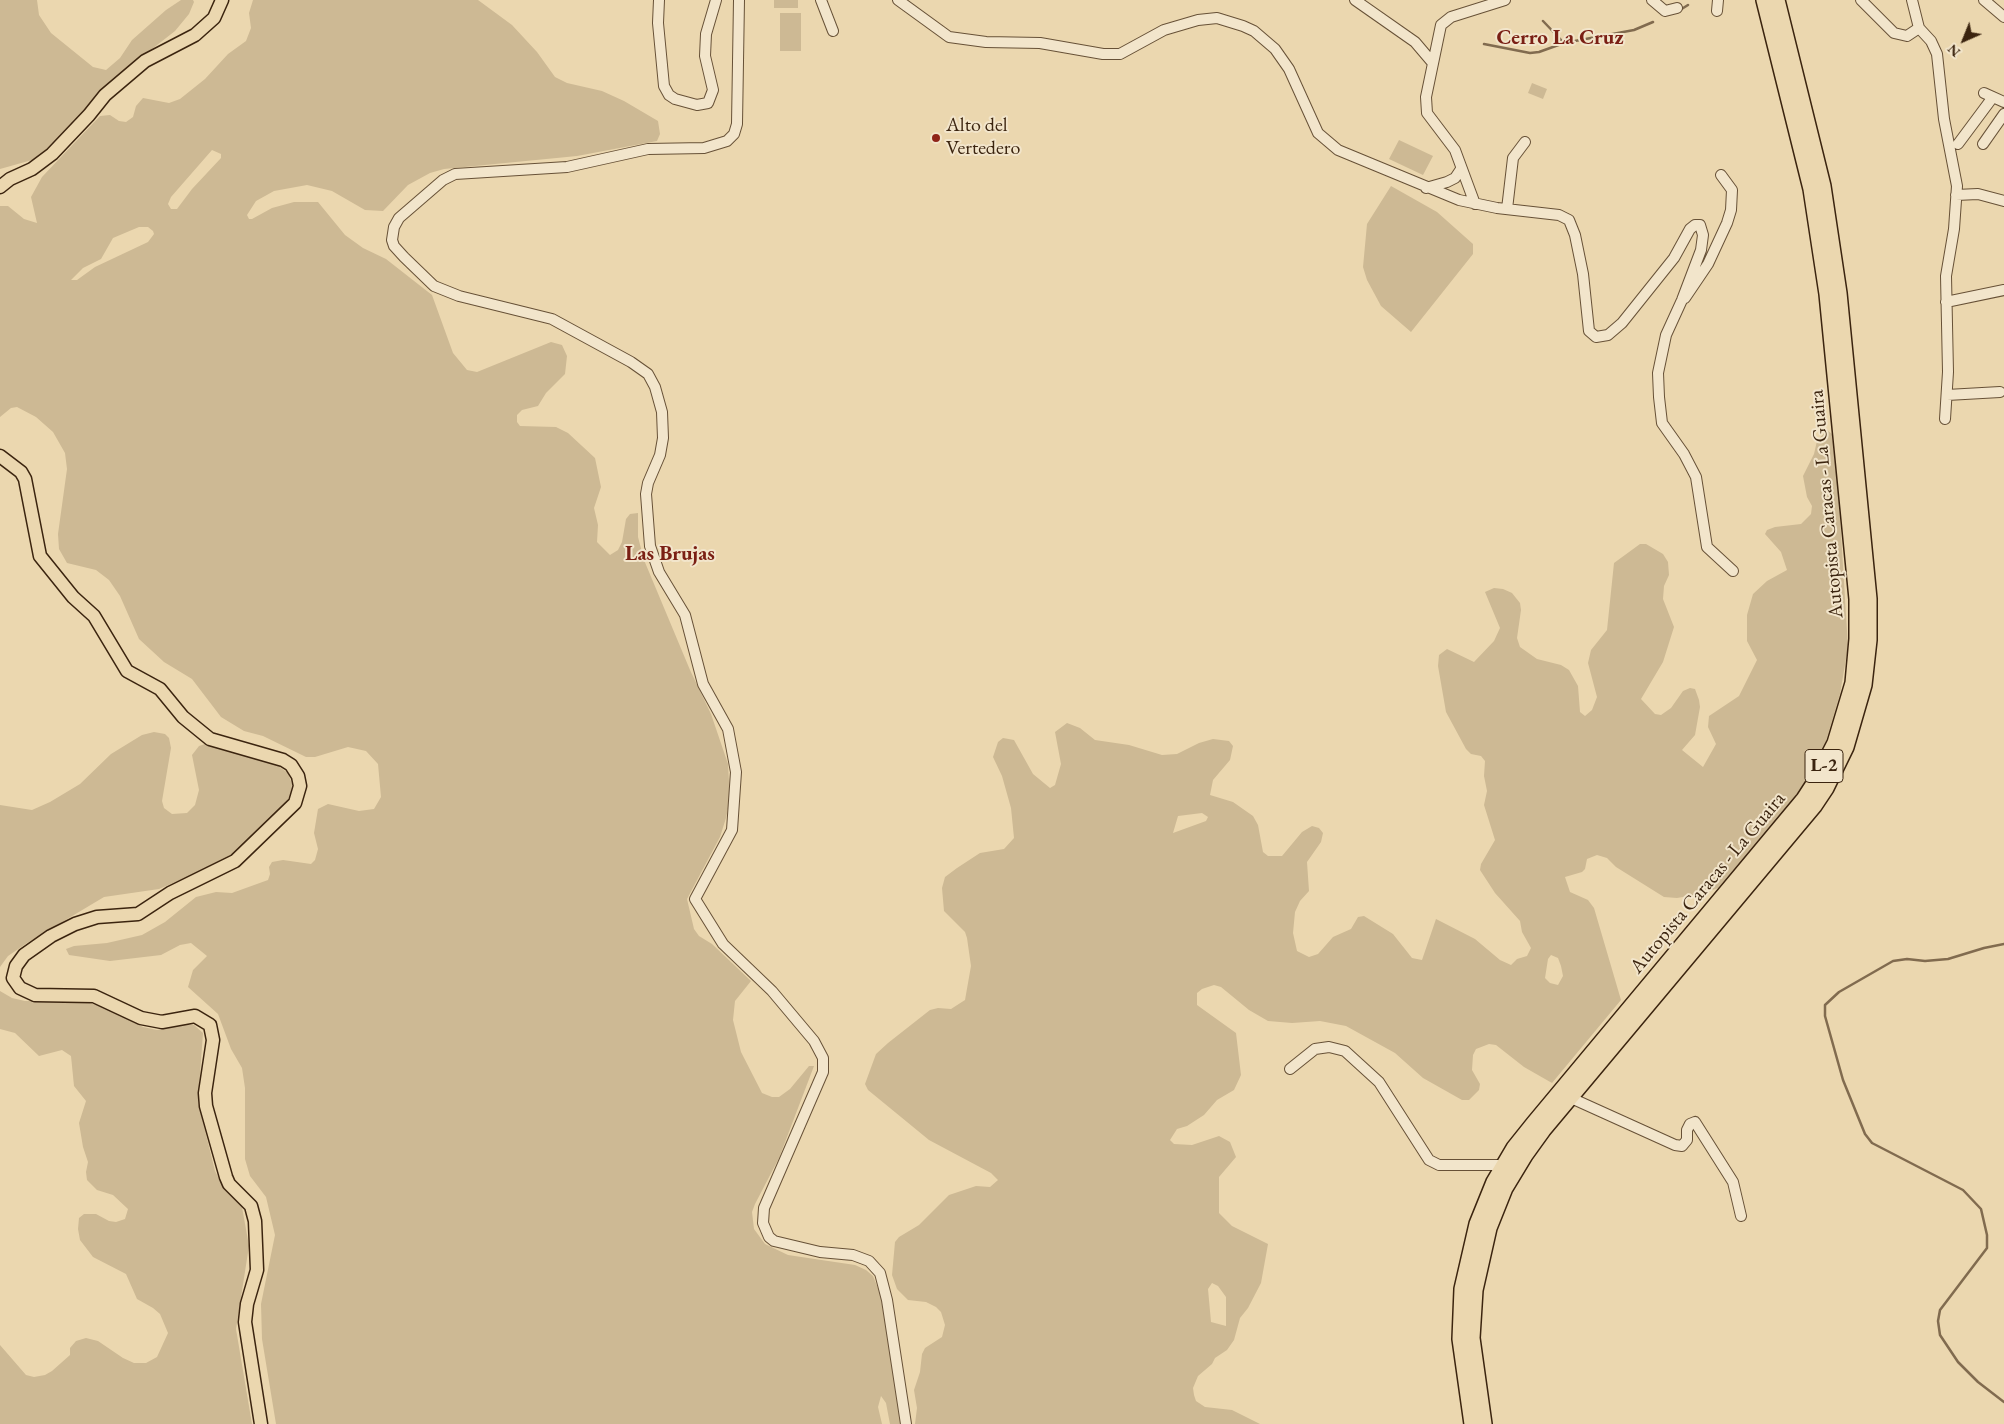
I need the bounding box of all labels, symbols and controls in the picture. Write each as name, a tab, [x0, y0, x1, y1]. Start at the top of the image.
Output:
north arrow	[1939, 15, 1989, 65]
district label: Cerro La Cruz	[1496, 25, 1624, 51]
text: N	[1943, 40, 1964, 61]
place label: Alto del Vertedero	[946, 114, 1020, 161]
marker: Alto del Vertedero	[930, 132, 942, 144]
street label: Autopista Caracas - La Guaira	[1805, 389, 1849, 619]
district label: Las Brujas	[625, 541, 715, 567]
road number: L-2	[1805, 749, 1843, 782]
street label: Autopista Caracas - La Guaira	[1625, 787, 1791, 979]

